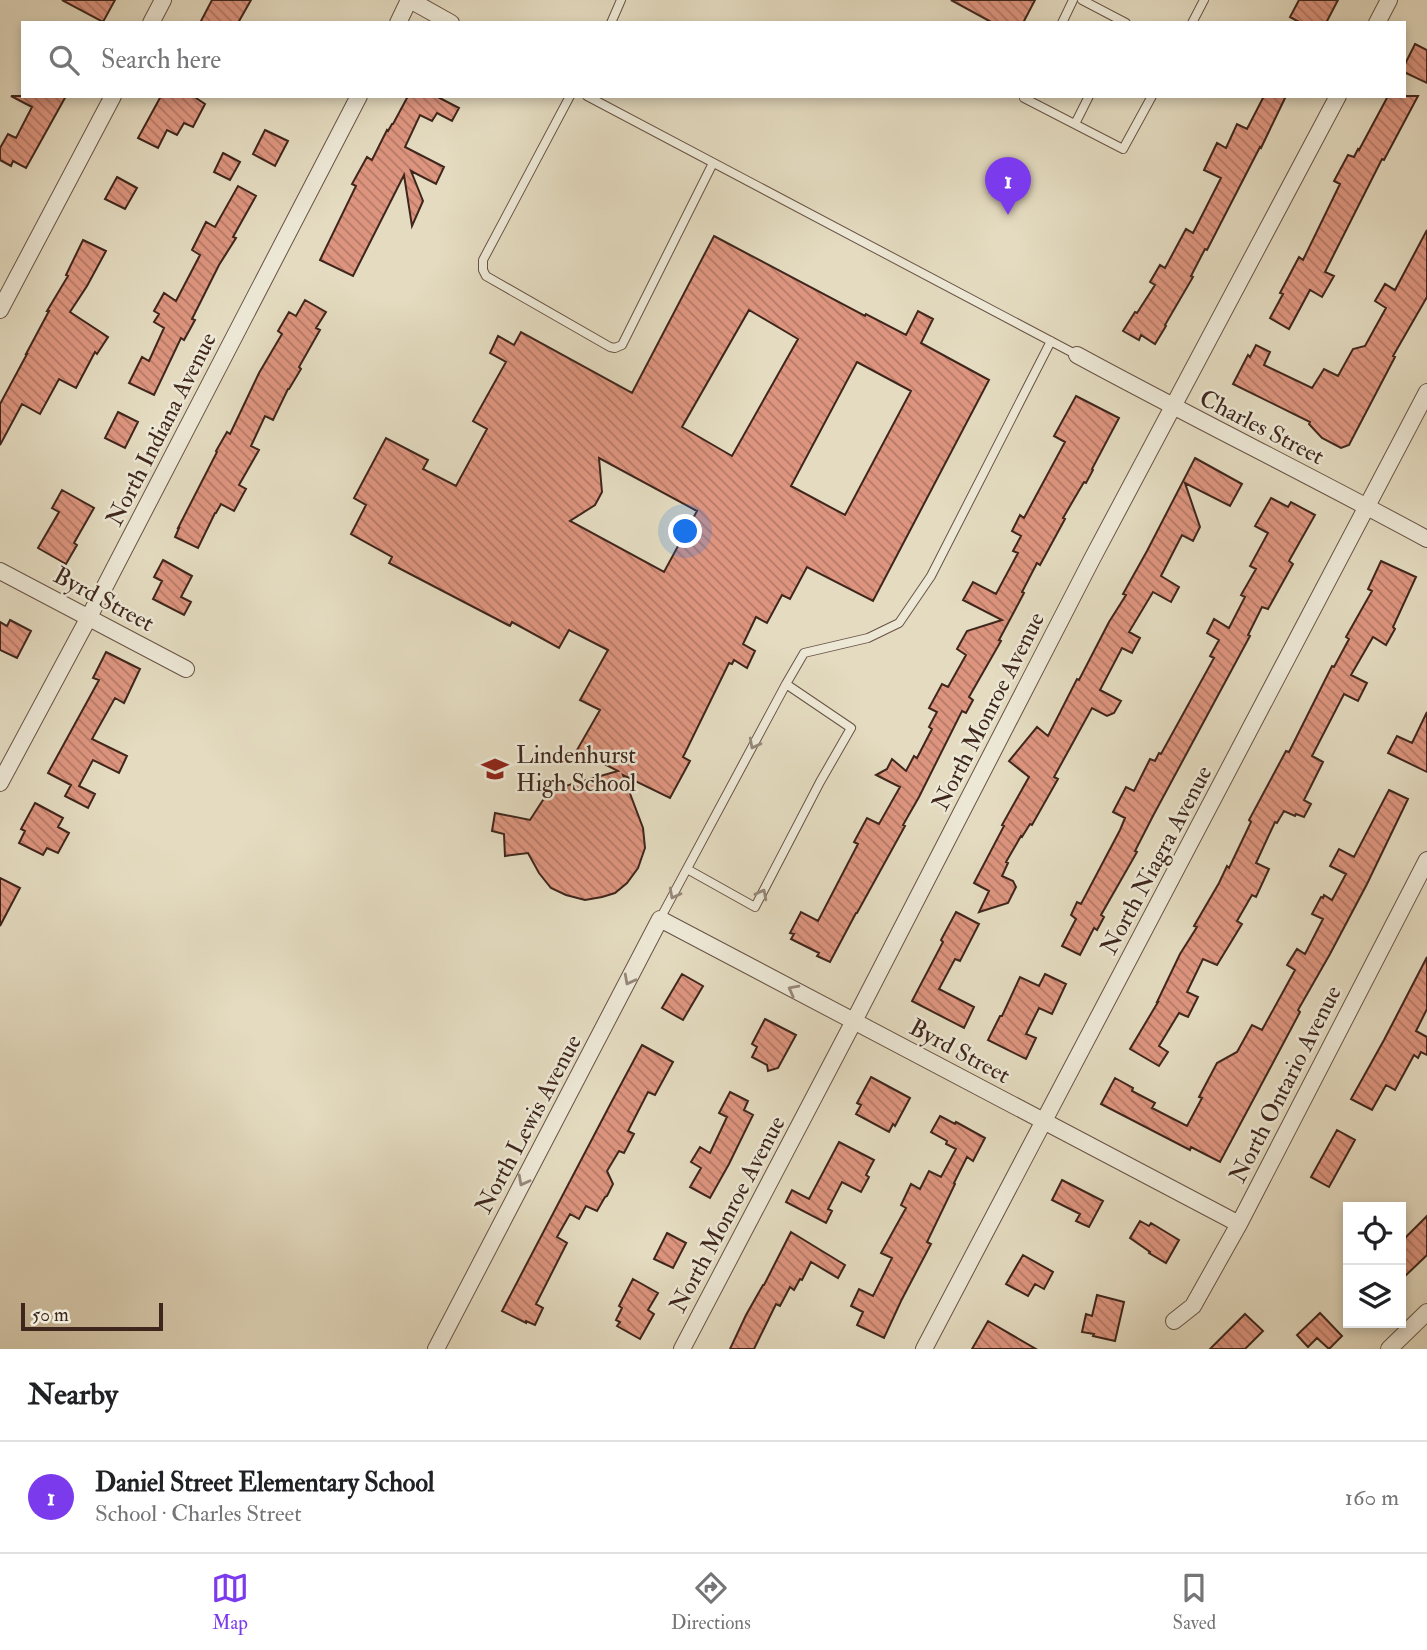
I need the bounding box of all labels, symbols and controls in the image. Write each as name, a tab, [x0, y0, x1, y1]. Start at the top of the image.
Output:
search box	[21, 21, 1406, 98]
icon: search	[45, 41, 83, 79]
text: Search here	[101, 44, 221, 76]
pin: 1	[985, 157, 1031, 215]
street label: North Indiana Avenue	[99, 327, 224, 531]
street label: Charles Street	[1194, 383, 1330, 472]
your location	[668, 514, 702, 548]
street label: Byrd Street	[48, 560, 160, 639]
street label: North Monroe Avenue	[925, 607, 1052, 816]
one-way arrow	[749, 737, 762, 749]
place label: Lindenhurst High School	[516, 740, 636, 799]
school or university icon: Lindenhurst High School	[480, 754, 510, 784]
street label: North Niagra Avenue	[1094, 760, 1219, 960]
one-way arrow	[668, 887, 682, 899]
one-way arrow	[753, 888, 767, 901]
one-way arrow	[623, 973, 637, 985]
street label: North Ontario Avenue	[1222, 980, 1349, 1188]
one-way arrow	[788, 984, 800, 998]
street label: Byrd Street	[904, 1012, 1016, 1091]
street label: North Lewis Avenue	[468, 1029, 589, 1219]
street label: North Monroe Avenue	[662, 1110, 792, 1318]
one-way arrow	[518, 1174, 532, 1187]
map controls	[1343, 1202, 1406, 1328]
button: locate	[1343, 1202, 1406, 1265]
button: layers	[1343, 1265, 1406, 1328]
scale bar	[21, 1300, 163, 1332]
text: 50 m	[32, 1303, 69, 1327]
text: Nearby	[28, 1376, 118, 1413]
text: Daniel Street Elementary School	[95, 1467, 434, 1499]
text: 1	[47, 1483, 55, 1512]
text: 160 m	[1345, 1483, 1399, 1512]
text: School · Charles Street	[95, 1499, 302, 1528]
tab: Map	[211, 1569, 249, 1635]
tab: Directions	[671, 1569, 751, 1635]
tab: Saved	[1173, 1569, 1216, 1635]

